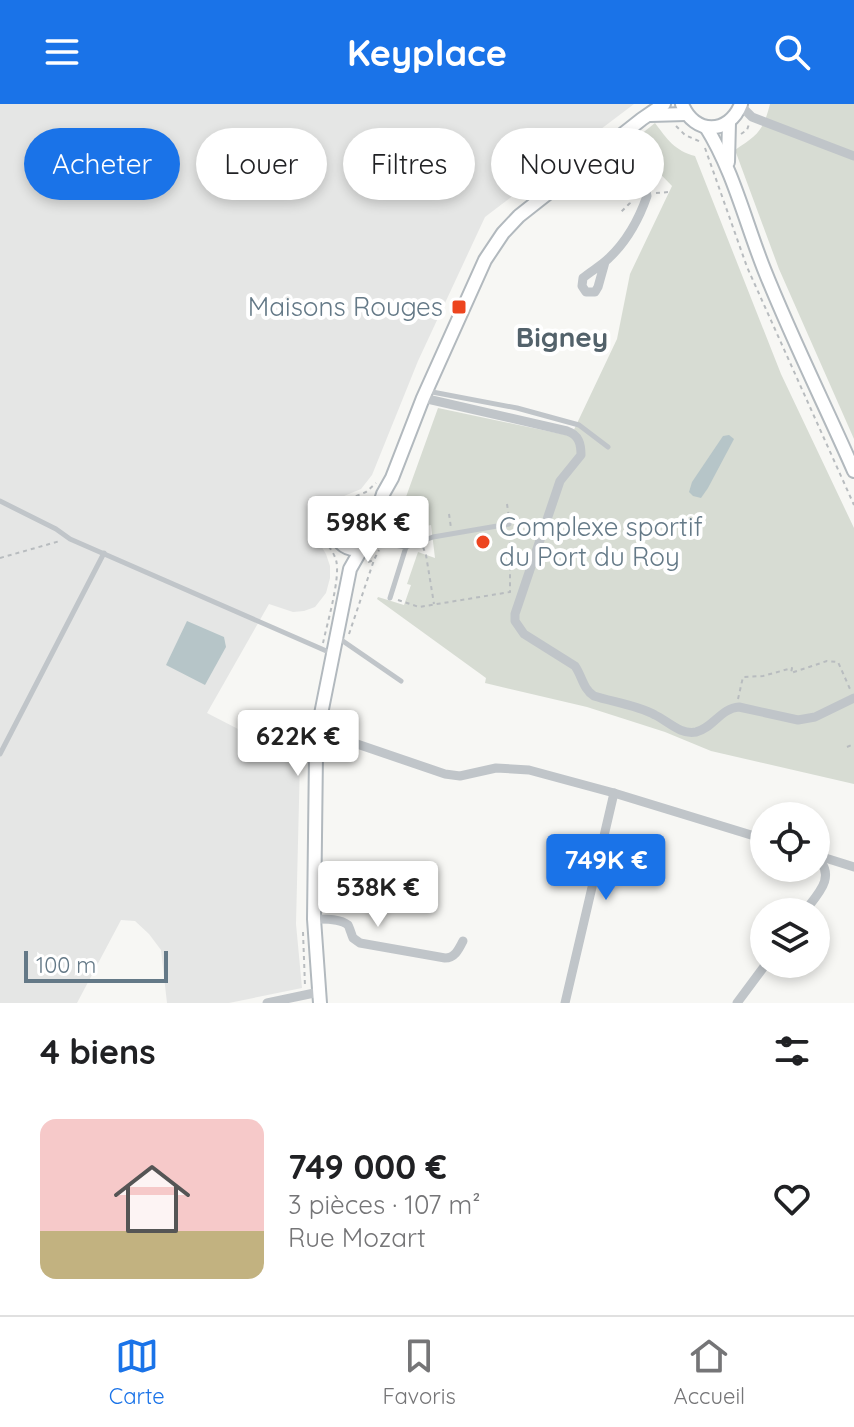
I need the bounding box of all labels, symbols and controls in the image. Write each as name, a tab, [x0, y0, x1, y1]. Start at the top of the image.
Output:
icon: menu	[40, 30, 84, 74]
text: Keyplace	[347, 30, 507, 75]
icon: search	[770, 30, 814, 74]
chip: Acheter	[24, 128, 180, 200]
chip: Louer	[196, 128, 327, 200]
chip: Filtres	[343, 128, 475, 200]
chip: Nouveau	[491, 128, 664, 200]
place label: Maisons Rouges	[248, 290, 443, 323]
marker: Maisons Rouges	[450, 298, 468, 316]
district label: Bigney	[516, 319, 608, 354]
pin: 598K €	[303, 496, 433, 564]
text: 598K €	[326, 505, 410, 538]
place label: Complexe sportif du Port du Roy	[499, 510, 703, 573]
marker: Complexe sportif du Port du Roy	[474, 533, 492, 551]
pin: 622K €	[233, 710, 363, 778]
text: 622K €	[256, 719, 340, 752]
map controls	[750, 802, 830, 978]
button: locate	[750, 802, 830, 882]
pin: 749K €	[541, 834, 671, 902]
text: 749K €	[564, 843, 648, 876]
pin: 538K €	[313, 861, 443, 929]
text: 538K €	[336, 870, 420, 903]
button: layers	[750, 898, 830, 978]
scale bar	[24, 947, 168, 983]
text: 100 m	[36, 951, 96, 979]
icon: filters	[770, 1029, 814, 1073]
text: 4 biens	[40, 1030, 156, 1073]
text: 749 000 €	[288, 1145, 447, 1188]
icon: home	[104, 1151, 200, 1247]
icon: heart	[770, 1177, 814, 1221]
text: 3 pièces · 107 m²	[288, 1188, 480, 1221]
text: Rue Mozart	[288, 1221, 426, 1254]
tab: Carte	[109, 1334, 165, 1410]
tab: Favoris	[382, 1334, 456, 1410]
tab: Accueil	[673, 1334, 745, 1410]

